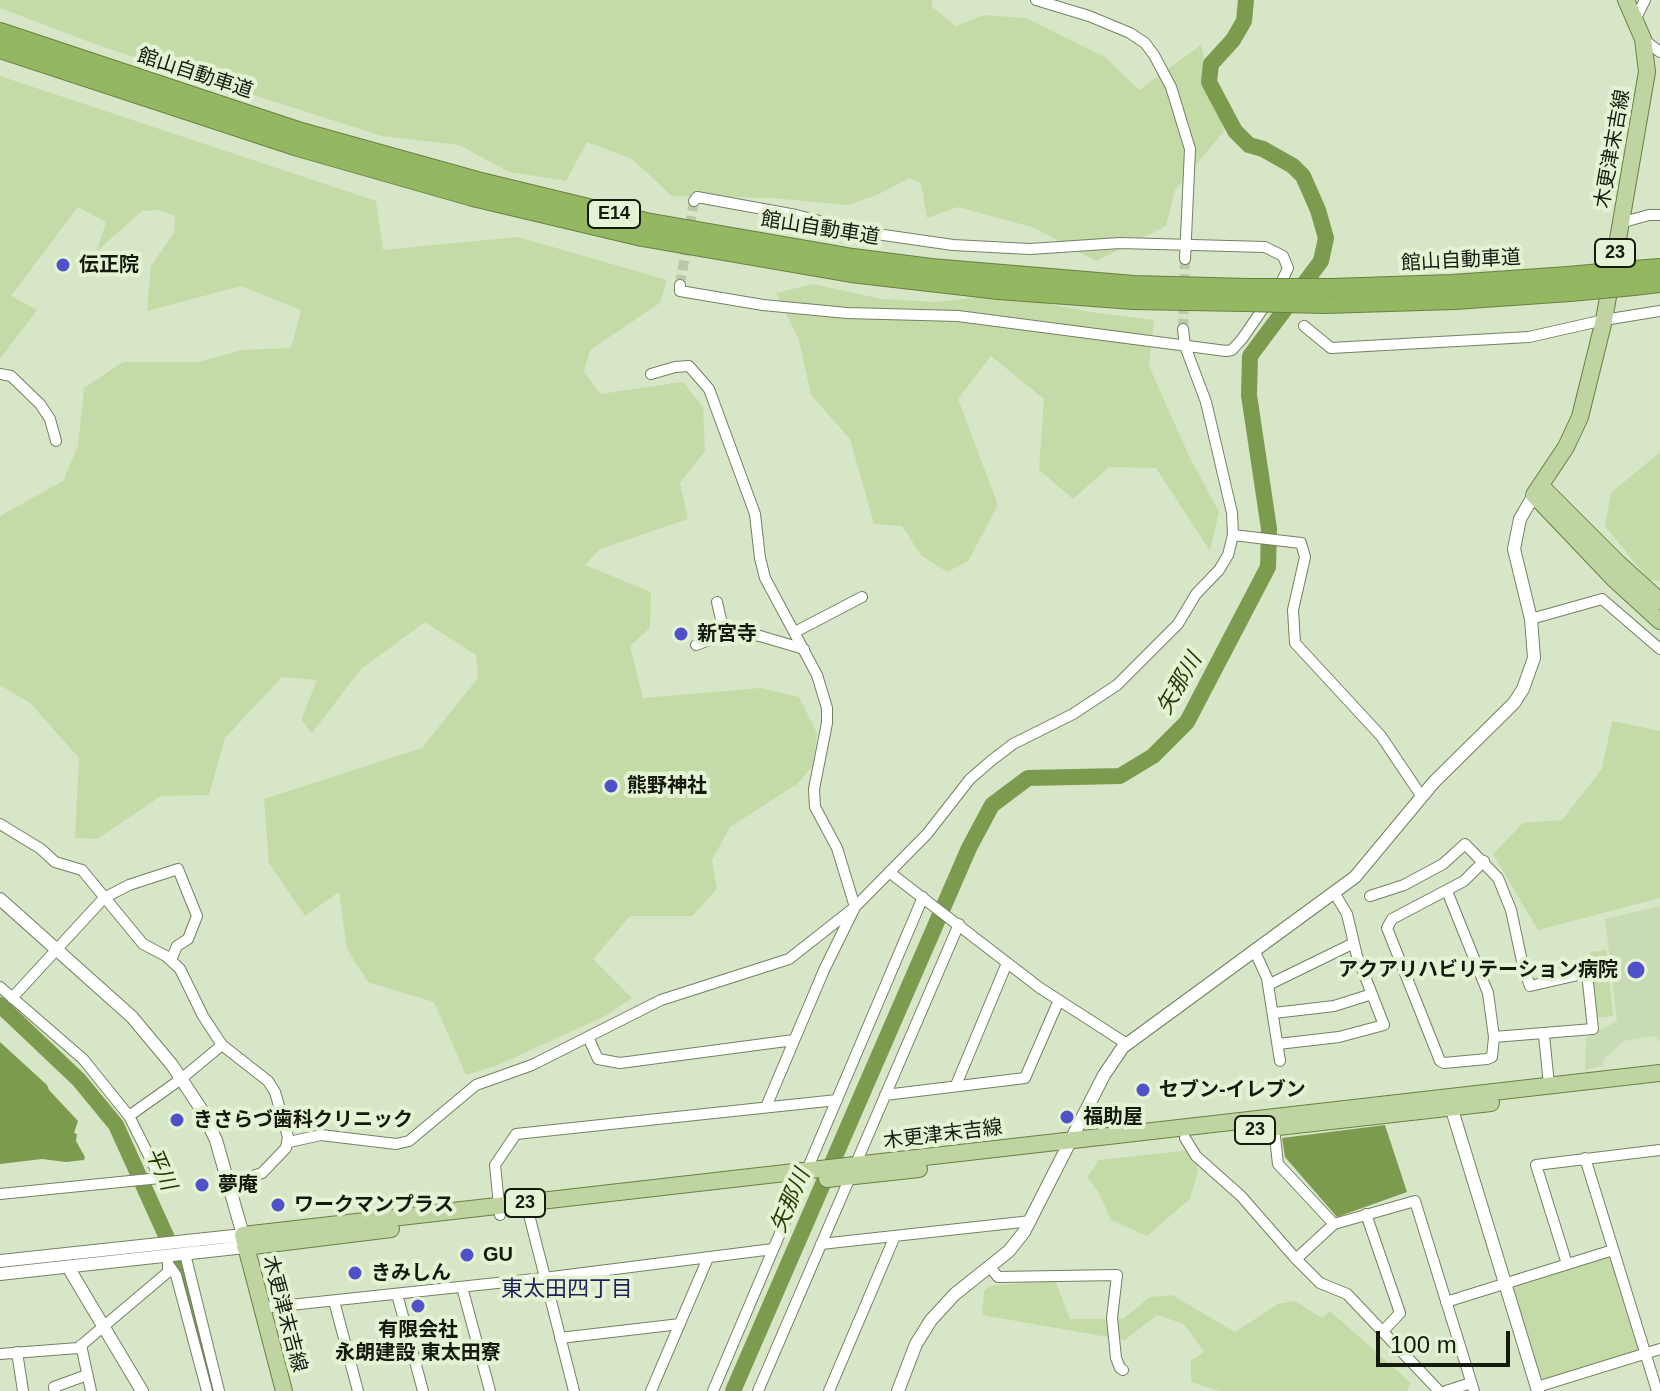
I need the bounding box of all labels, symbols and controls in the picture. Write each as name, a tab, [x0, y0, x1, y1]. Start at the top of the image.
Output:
street label: 館山自動車道	[134, 44, 256, 104]
street label: 木更津末吉線	[1591, 88, 1635, 210]
road number: E14	[588, 200, 640, 228]
street label: 館山自動車道	[759, 208, 881, 250]
road number: 23	[1595, 239, 1635, 267]
street label: 館山自動車道	[1400, 246, 1522, 276]
place label: 伝正院	[79, 253, 139, 277]
marker: 伝正院	[54, 256, 72, 274]
place label: 新宮寺	[697, 622, 757, 646]
marker: 新宮寺	[672, 625, 690, 643]
water label: 矢那川	[1152, 649, 1208, 719]
place label: 熊野神社	[627, 774, 707, 798]
marker: 熊野神社	[602, 777, 620, 795]
place label: アクアリハビリテーション病院	[1338, 958, 1618, 982]
marker: アクアリハビリテーション病院	[1625, 959, 1647, 981]
place label: セブン-イレブン	[1159, 1078, 1306, 1102]
marker: セブン-イレブン	[1134, 1081, 1152, 1099]
place label: 福助屋	[1083, 1105, 1143, 1129]
place label: きさらづ歯科クリニック	[193, 1108, 413, 1132]
marker: 福助屋	[1058, 1108, 1076, 1126]
marker: きさらづ歯科クリニック	[168, 1111, 186, 1129]
street label: 木更津末吉線	[882, 1116, 1004, 1154]
road number: 23	[1235, 1116, 1275, 1144]
water label: 平川	[139, 1144, 181, 1194]
water label: 矢那川	[766, 1165, 816, 1237]
place label: 夢庵	[218, 1173, 258, 1197]
marker: 夢庵	[193, 1176, 211, 1194]
road number: 23	[505, 1189, 545, 1217]
place label: ワークマンプラス	[294, 1193, 454, 1217]
marker: ワークマンプラス	[269, 1196, 287, 1214]
place label: GU	[483, 1243, 513, 1267]
marker: GU	[458, 1246, 476, 1264]
street label: 木更津末吉線	[257, 1253, 311, 1375]
place label: きみしん	[371, 1261, 451, 1285]
marker: きみしん	[346, 1264, 364, 1282]
district label: 東太田四丁目	[501, 1277, 633, 1303]
marker: 有限会社 永朗建設 東太田寮	[409, 1297, 427, 1315]
scale bar	[1380, 1315, 1514, 1365]
place label: 有限会社 永朗建設 東太田寮	[335, 1318, 501, 1365]
text: 100 m	[1390, 1331, 1457, 1358]

